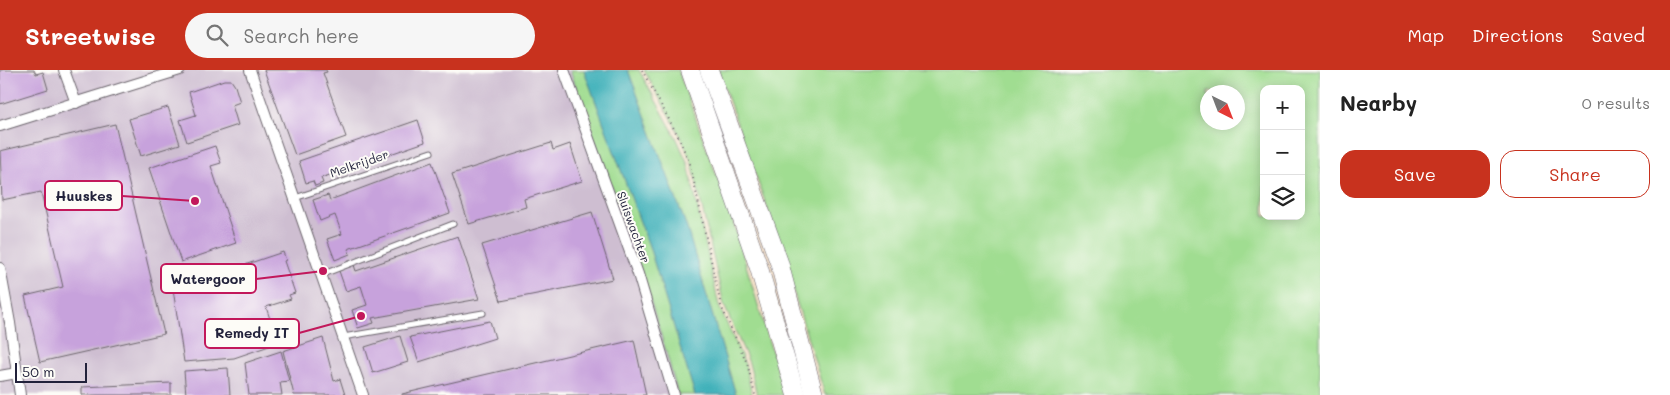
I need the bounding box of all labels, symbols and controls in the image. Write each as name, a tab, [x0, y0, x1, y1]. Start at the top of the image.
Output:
search box	[185, 13, 535, 58]
text: Streetwise	[25, 20, 155, 51]
icon: search	[203, 21, 231, 49]
text: Search here	[243, 23, 359, 48]
text: Map	[1407, 23, 1444, 47]
text: Directions	[1472, 23, 1564, 47]
text: Saved	[1592, 23, 1645, 47]
north arrow	[1200, 85, 1245, 130]
map controls	[1260, 85, 1305, 220]
button: +	[1260, 85, 1305, 130]
text: Nearby	[1340, 89, 1417, 116]
text: 0 results	[1582, 92, 1650, 113]
button: −	[1260, 130, 1305, 175]
street label: Melkrijder	[327, 145, 391, 181]
button: Save	[1340, 150, 1490, 198]
button: Share	[1500, 150, 1650, 198]
button: layers	[1260, 175, 1305, 220]
callout: Huuskes	[45, 181, 122, 210]
text: Huuskes	[55, 186, 113, 205]
street label: Sluiswachter	[614, 189, 654, 265]
callout: Watergoor	[161, 264, 256, 293]
text: Watergoor	[170, 269, 246, 288]
callout: Remedy IT	[205, 319, 299, 348]
text: Remedy IT	[215, 323, 289, 342]
scale bar	[15, 360, 88, 383]
text: 50 m	[22, 362, 54, 381]

